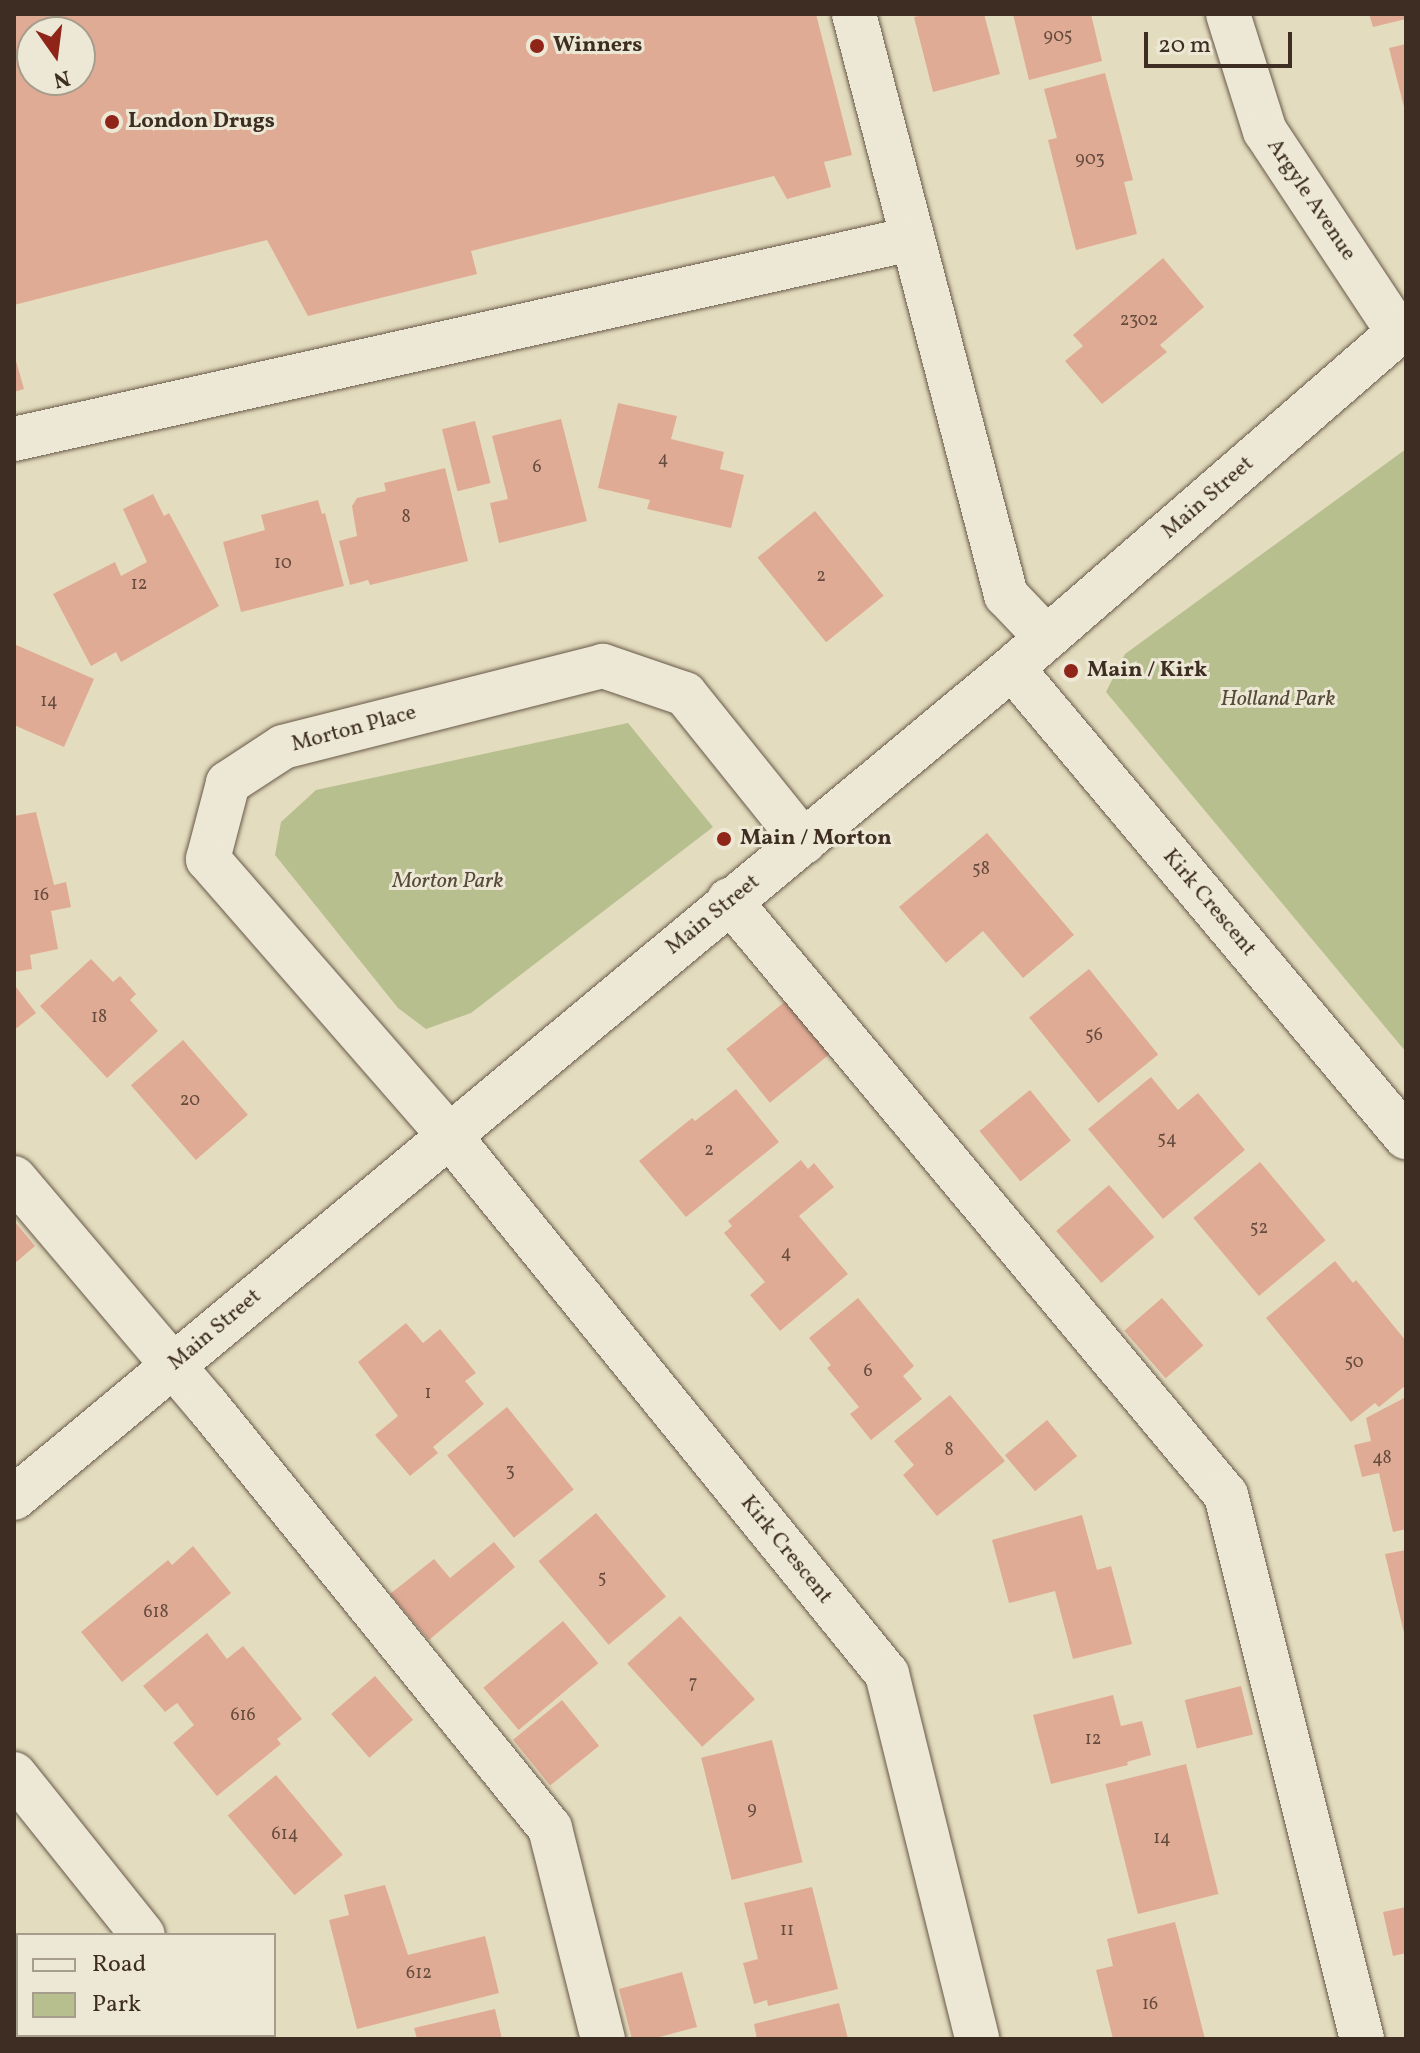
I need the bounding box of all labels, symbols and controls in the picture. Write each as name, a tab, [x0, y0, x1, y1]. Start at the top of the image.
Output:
north arrow	[16, 16, 96, 96]
scale bar	[1148, 16, 1296, 66]
house number: 905	[1044, 26, 1072, 48]
text: 20 m	[1158, 29, 1211, 63]
place label: Winners	[553, 33, 642, 59]
marker: Winners	[528, 37, 546, 55]
text: N	[50, 61, 73, 95]
place label: London Drugs	[128, 109, 275, 135]
marker: London Drugs	[103, 113, 121, 131]
street label: Argyle Avenue	[1261, 134, 1361, 266]
house number: 903	[1075, 149, 1105, 171]
house number: 2302	[1120, 310, 1158, 332]
house number: 4	[658, 449, 668, 471]
street label: Main Street	[1157, 451, 1259, 545]
house number: 6	[532, 457, 542, 479]
house number: 8	[401, 507, 411, 529]
house number: 10	[274, 553, 292, 575]
house number: 2	[816, 566, 826, 588]
house number: 12	[131, 574, 147, 596]
place label: Main / Kirk	[1087, 658, 1207, 684]
marker: Main / Kirk	[1062, 662, 1080, 680]
park label: Holland Park	[1221, 687, 1335, 713]
house number: 14	[40, 691, 58, 713]
street label: Morton Place	[289, 700, 419, 758]
place label: Main / Morton	[740, 826, 892, 852]
marker: Main / Morton	[715, 830, 733, 848]
street label: Kirk Crescent	[1157, 844, 1261, 962]
house number: 58	[972, 859, 990, 881]
park label: Morton Park	[393, 869, 503, 895]
street label: Main Street	[661, 869, 765, 961]
house number: 16	[33, 885, 49, 907]
house number: 18	[91, 1007, 107, 1029]
house number: 56	[1085, 1025, 1103, 1047]
house number: 20	[180, 1090, 200, 1112]
house number: 54	[1157, 1129, 1177, 1151]
house number: 2	[704, 1140, 714, 1162]
house number: 52	[1250, 1218, 1268, 1240]
house number: 4	[781, 1243, 791, 1265]
street label: Main Street	[163, 1283, 267, 1377]
house number: 50	[1344, 1352, 1364, 1374]
house number: 6	[863, 1361, 873, 1383]
house number: 1	[425, 1383, 431, 1405]
house number: 8	[944, 1440, 954, 1462]
house number: 48	[1372, 1448, 1392, 1470]
house number: 3	[505, 1461, 515, 1483]
street label: Kirk Crescent	[734, 1491, 838, 1609]
house number: 5	[598, 1568, 606, 1590]
house number: 618	[143, 1602, 169, 1624]
house number: 7	[689, 1673, 697, 1695]
house number: 616	[230, 1705, 256, 1727]
house number: 12	[1085, 1729, 1101, 1751]
house number: 9	[747, 1799, 757, 1821]
house number: 614	[272, 1824, 298, 1846]
house number: 14	[1153, 1828, 1171, 1850]
house number: 11	[780, 1920, 794, 1942]
legend	[16, 1933, 276, 2037]
text: Road	[92, 1948, 146, 1982]
house number: 612	[406, 1963, 432, 1985]
text: Park	[92, 1988, 141, 2022]
house number: 16	[1142, 1994, 1158, 2016]

